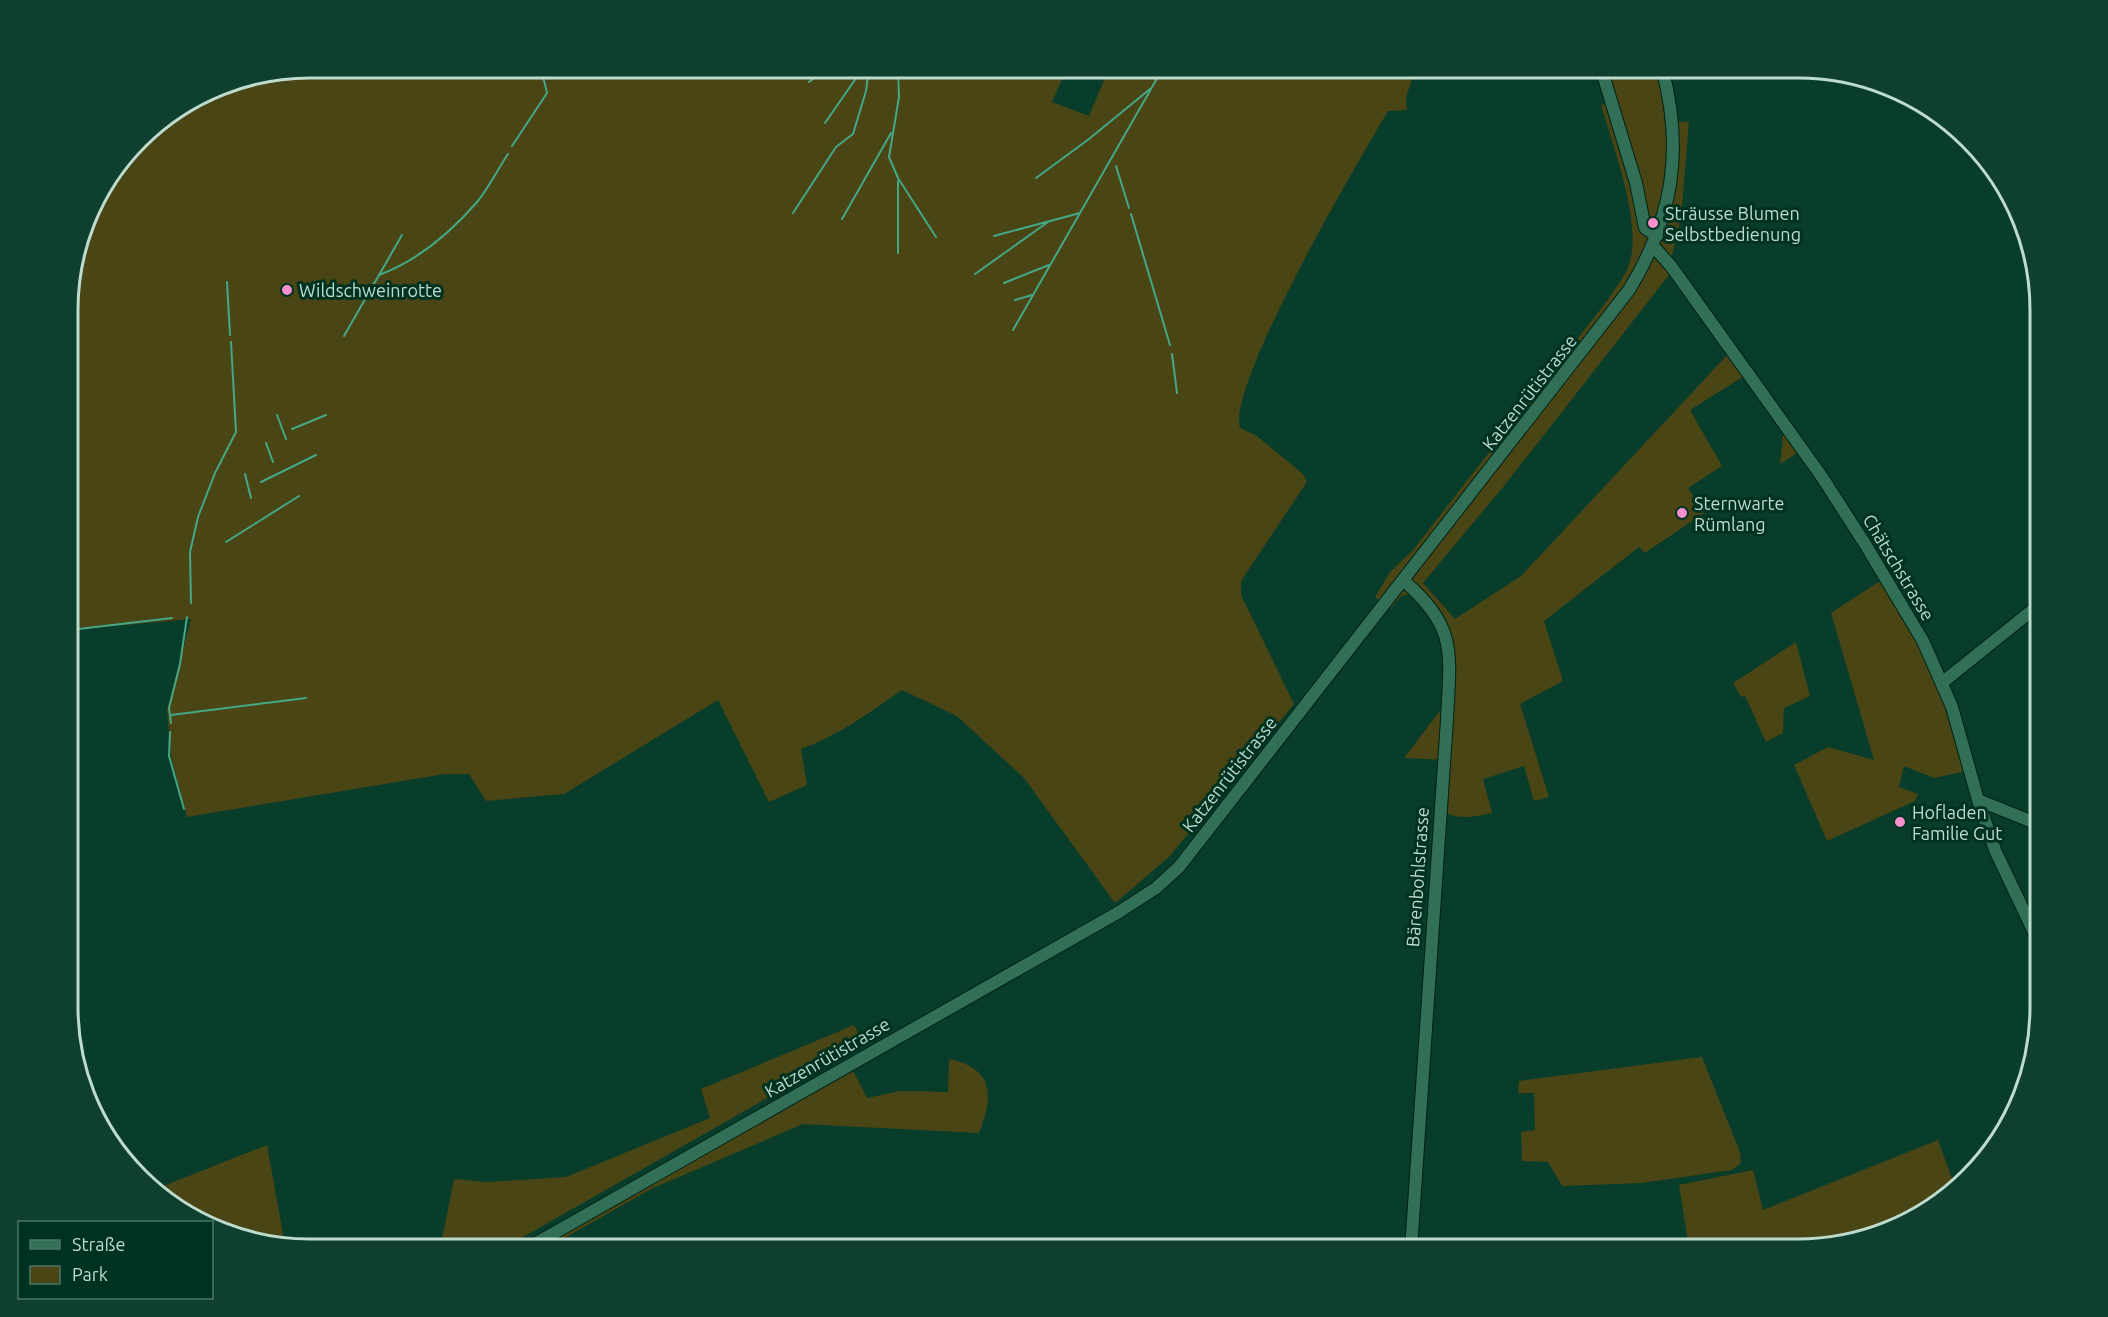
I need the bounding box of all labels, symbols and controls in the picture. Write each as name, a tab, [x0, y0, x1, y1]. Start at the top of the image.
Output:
place label: Sträusse Blumen Selbstbedienung	[1665, 203, 1801, 244]
marker: Sträusse Blumen Selbstbedienung	[1646, 216, 1660, 230]
place label: Wildschweinrotte	[299, 280, 442, 300]
marker: Wildschweinrotte	[280, 283, 294, 297]
street label: Katzenrütistrasse	[1478, 330, 1580, 454]
place label: Sternwarte Rümlang	[1694, 493, 1785, 534]
marker: Sternwarte Rümlang	[1675, 506, 1689, 520]
street label: Chätschstrasse	[1859, 510, 1939, 624]
street label: Katzenrütistrasse	[1178, 712, 1280, 836]
place label: Hofladen Familie Gut	[1912, 802, 2002, 843]
street label: Bärenbohlstrasse	[1402, 806, 1432, 948]
marker: Hofladen Familie Gut	[1893, 815, 1907, 829]
street label: Katzenrütistrasse	[761, 1013, 893, 1101]
legend	[18, 1221, 213, 1299]
text: Straße	[72, 1234, 125, 1254]
text: Park	[72, 1264, 108, 1284]

